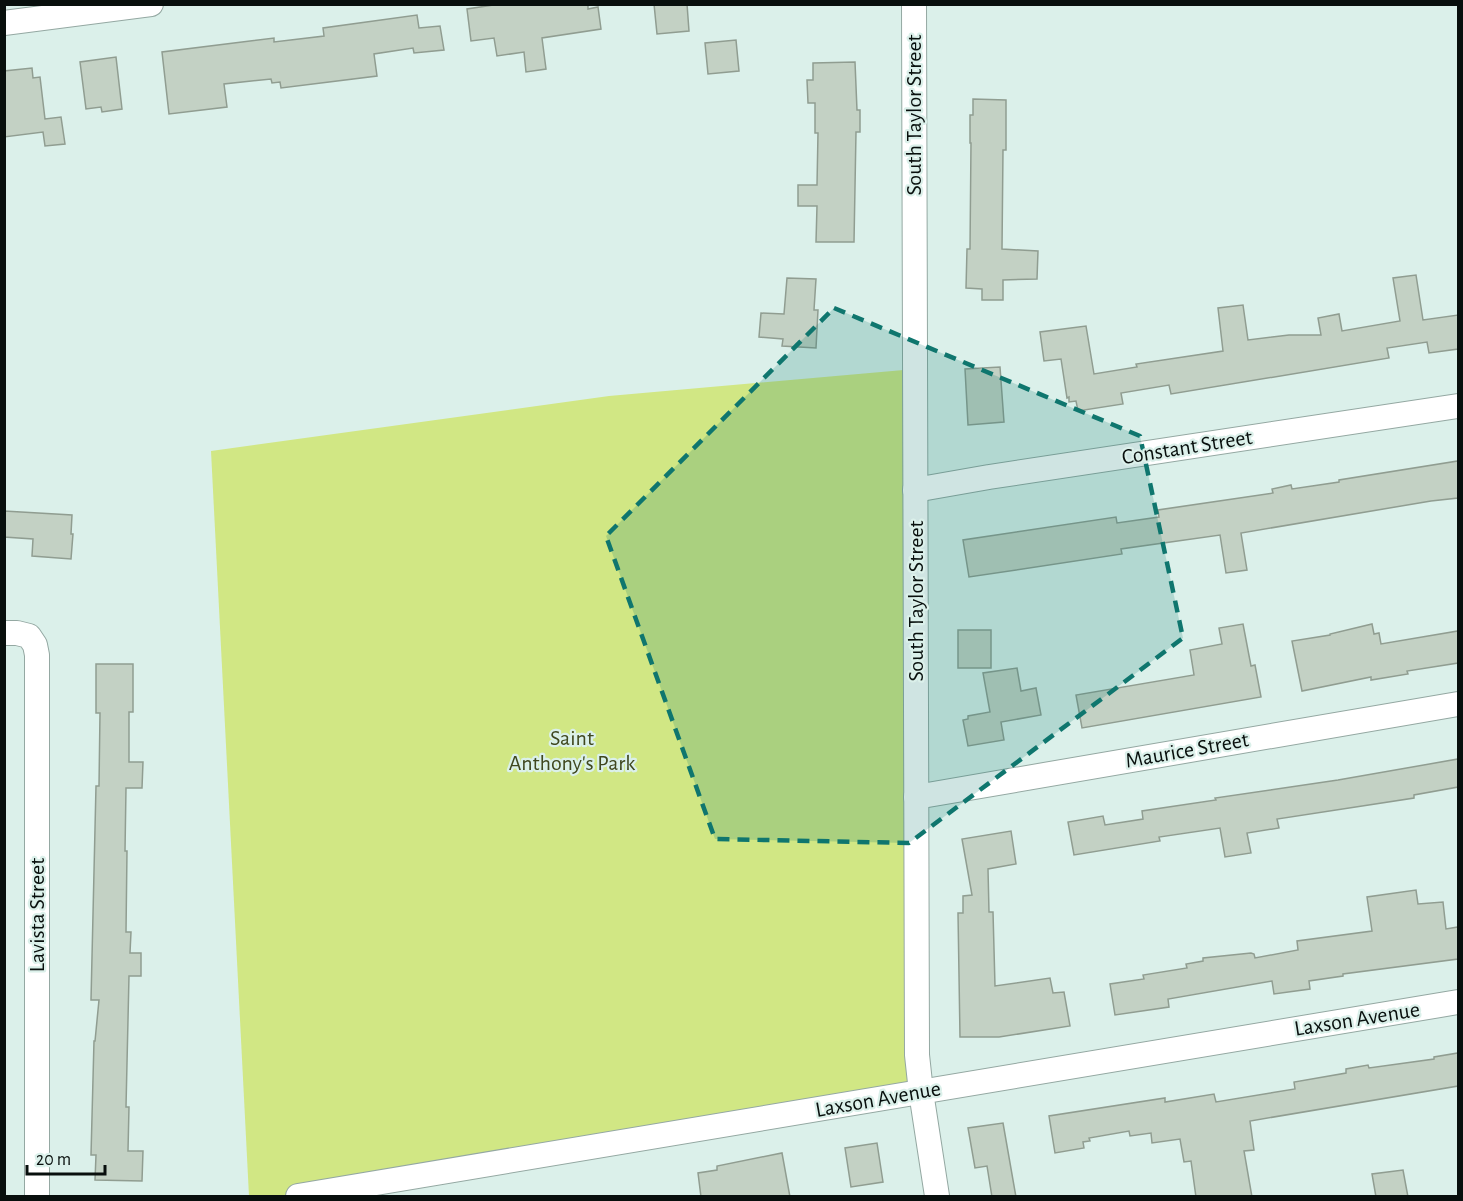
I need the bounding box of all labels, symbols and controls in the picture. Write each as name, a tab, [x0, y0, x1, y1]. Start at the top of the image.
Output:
street label: South Taylor Street	[903, 34, 925, 196]
street label: Constant Street	[1120, 426, 1254, 468]
street label: South Taylor Street	[905, 520, 927, 682]
park label: Saint Anthony's Park	[509, 727, 635, 774]
street label: Maurice Street	[1124, 728, 1250, 772]
street label: Lavista Street	[26, 858, 48, 972]
street label: Laxson Avenue	[1293, 998, 1421, 1040]
street label: Laxson Avenue	[814, 1077, 942, 1121]
scale bar	[27, 1138, 105, 1176]
text: 20 m	[36, 1151, 71, 1169]

